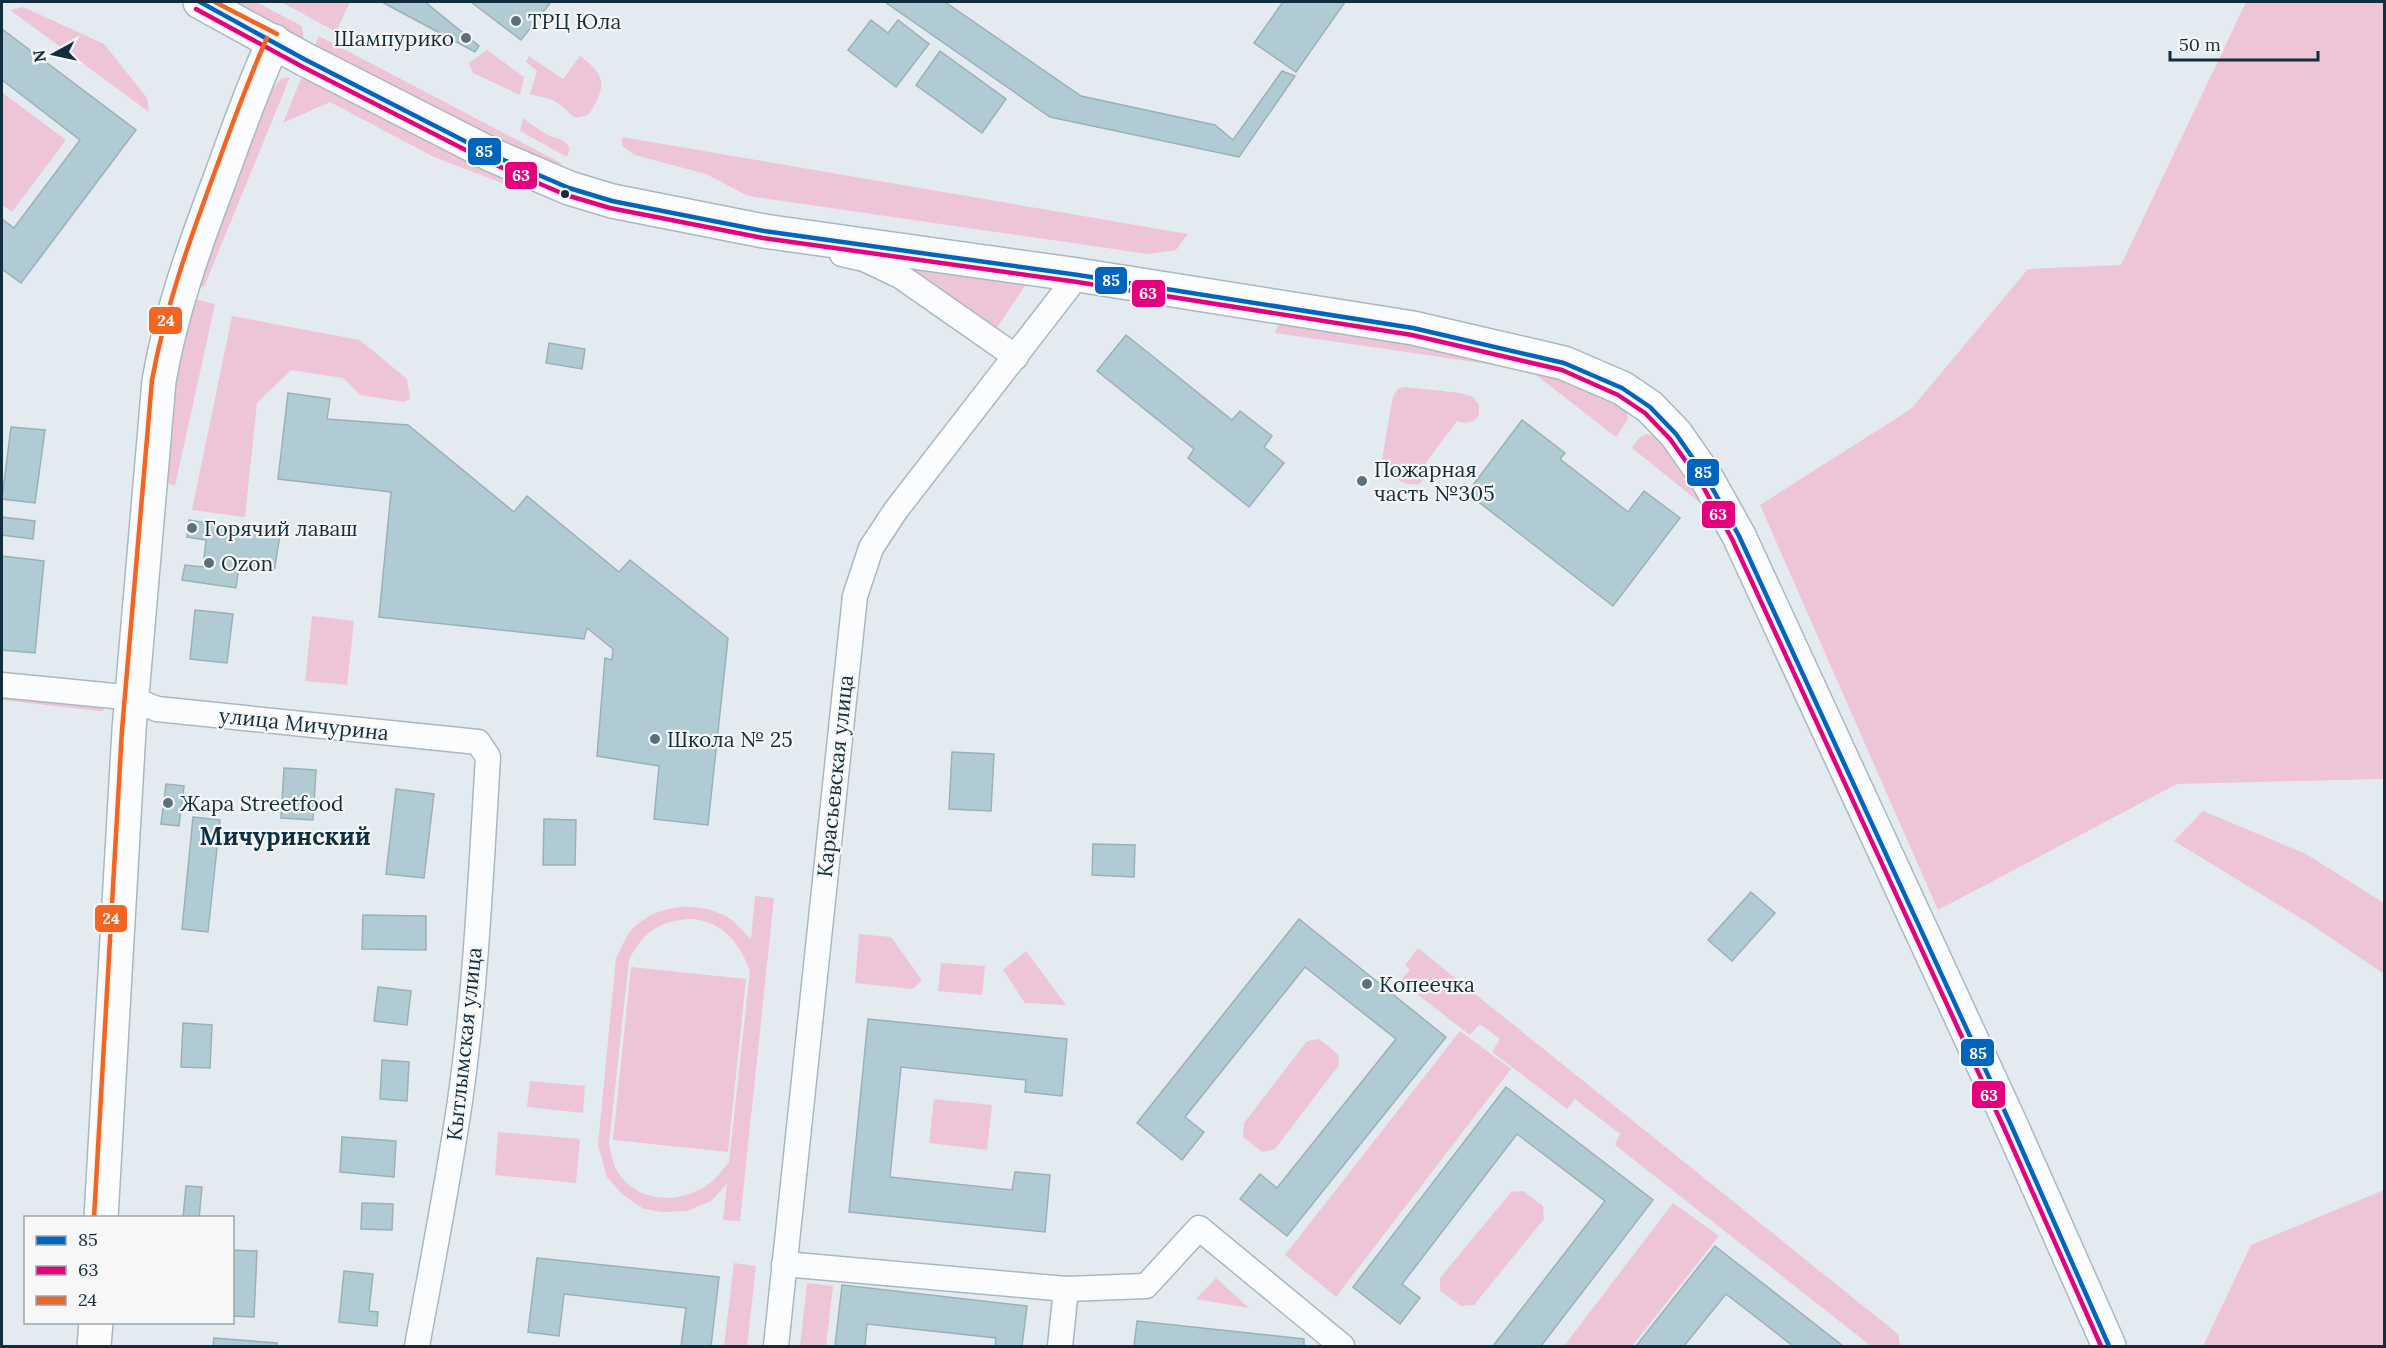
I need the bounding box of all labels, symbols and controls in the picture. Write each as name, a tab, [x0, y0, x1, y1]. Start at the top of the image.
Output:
place label: ТРЦ Юла	[528, 8, 621, 35]
marker: ТРЦ Юла	[509, 14, 523, 28]
north arrow	[24, 24, 84, 84]
scale bar	[2170, 24, 2318, 62]
place label: Шампурико	[334, 25, 454, 52]
marker: Шампурико	[459, 31, 473, 45]
text: 50 m	[2179, 33, 2221, 56]
text: N	[28, 49, 50, 64]
line badge: 85	[467, 137, 502, 166]
text: 85	[475, 141, 493, 161]
line badge: 63	[504, 161, 538, 190]
text: 63	[512, 165, 530, 185]
unlabelled marker	[559, 188, 571, 200]
line badge: 85	[1094, 266, 1128, 295]
text: 85	[1102, 270, 1120, 290]
line badge: 63	[1131, 279, 1166, 308]
text: 63	[1139, 283, 1157, 303]
line badge: 24	[148, 306, 183, 335]
text: 24	[157, 310, 175, 330]
place label: Пожарная часть №305	[1374, 456, 1495, 507]
line badge: 85	[1686, 458, 1720, 487]
text: 85	[1694, 462, 1712, 482]
marker: Пожарная часть №305	[1355, 474, 1369, 488]
line badge: 63	[1701, 500, 1736, 529]
text: 63	[1709, 504, 1727, 524]
place label: Горячий лаваш	[204, 515, 358, 542]
marker: Горячий лаваш	[185, 521, 199, 535]
place label: Ozon	[221, 550, 274, 577]
marker: Ozon	[202, 556, 216, 570]
street label: Карасьевская улица	[811, 673, 859, 879]
street label: улица Мичурина	[218, 702, 390, 746]
place label: Школа № 25	[667, 726, 793, 753]
marker: Школа № 25	[648, 732, 662, 746]
place label: Жара Streetfood	[180, 790, 344, 817]
marker: Жара Streetfood	[161, 796, 175, 810]
district label: Мичуринский	[200, 821, 371, 852]
line badge: 24	[94, 904, 128, 933]
text: 24	[102, 908, 120, 928]
street label: Кытлымская улица	[440, 946, 488, 1142]
place label: Копеечка	[1379, 971, 1475, 998]
marker: Копеечка	[1360, 977, 1374, 991]
line badge: 85	[1960, 1038, 1995, 1067]
text: 85	[1969, 1043, 1987, 1063]
line badge: 63	[1971, 1080, 2006, 1109]
text: 63	[1980, 1085, 1998, 1105]
legend	[24, 1216, 234, 1324]
text: 85	[78, 1228, 98, 1251]
text: 63	[78, 1258, 98, 1281]
text: 24	[78, 1288, 97, 1311]

